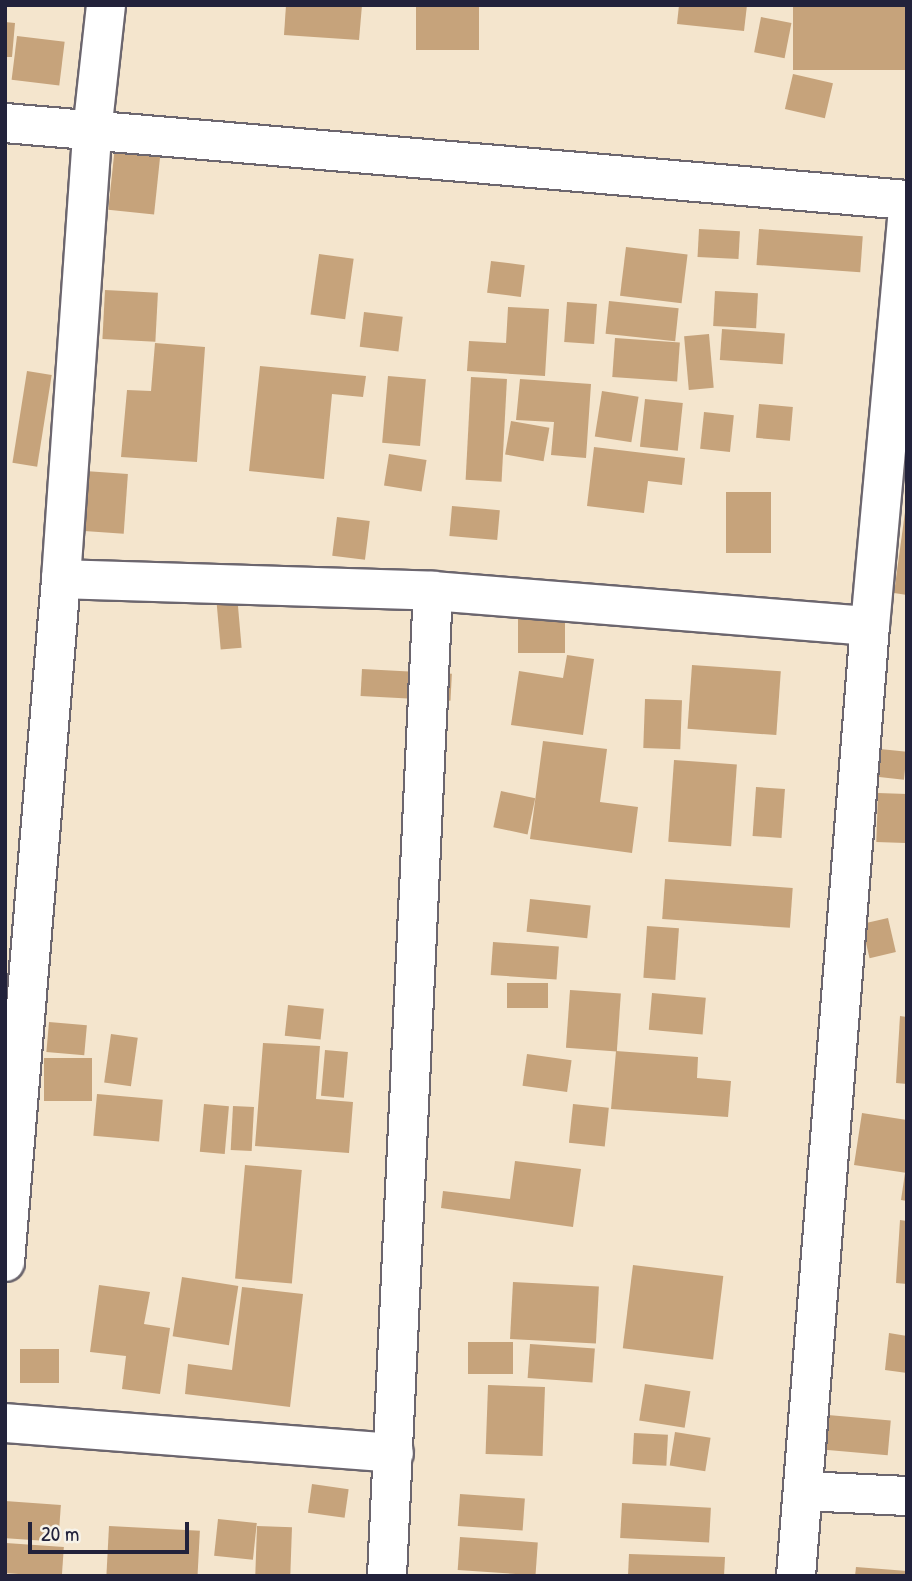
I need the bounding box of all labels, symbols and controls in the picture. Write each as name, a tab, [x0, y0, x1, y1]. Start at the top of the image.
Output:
scale bar	[32, 1508, 192, 1552]
text: 20 m	[41, 1519, 79, 1548]

